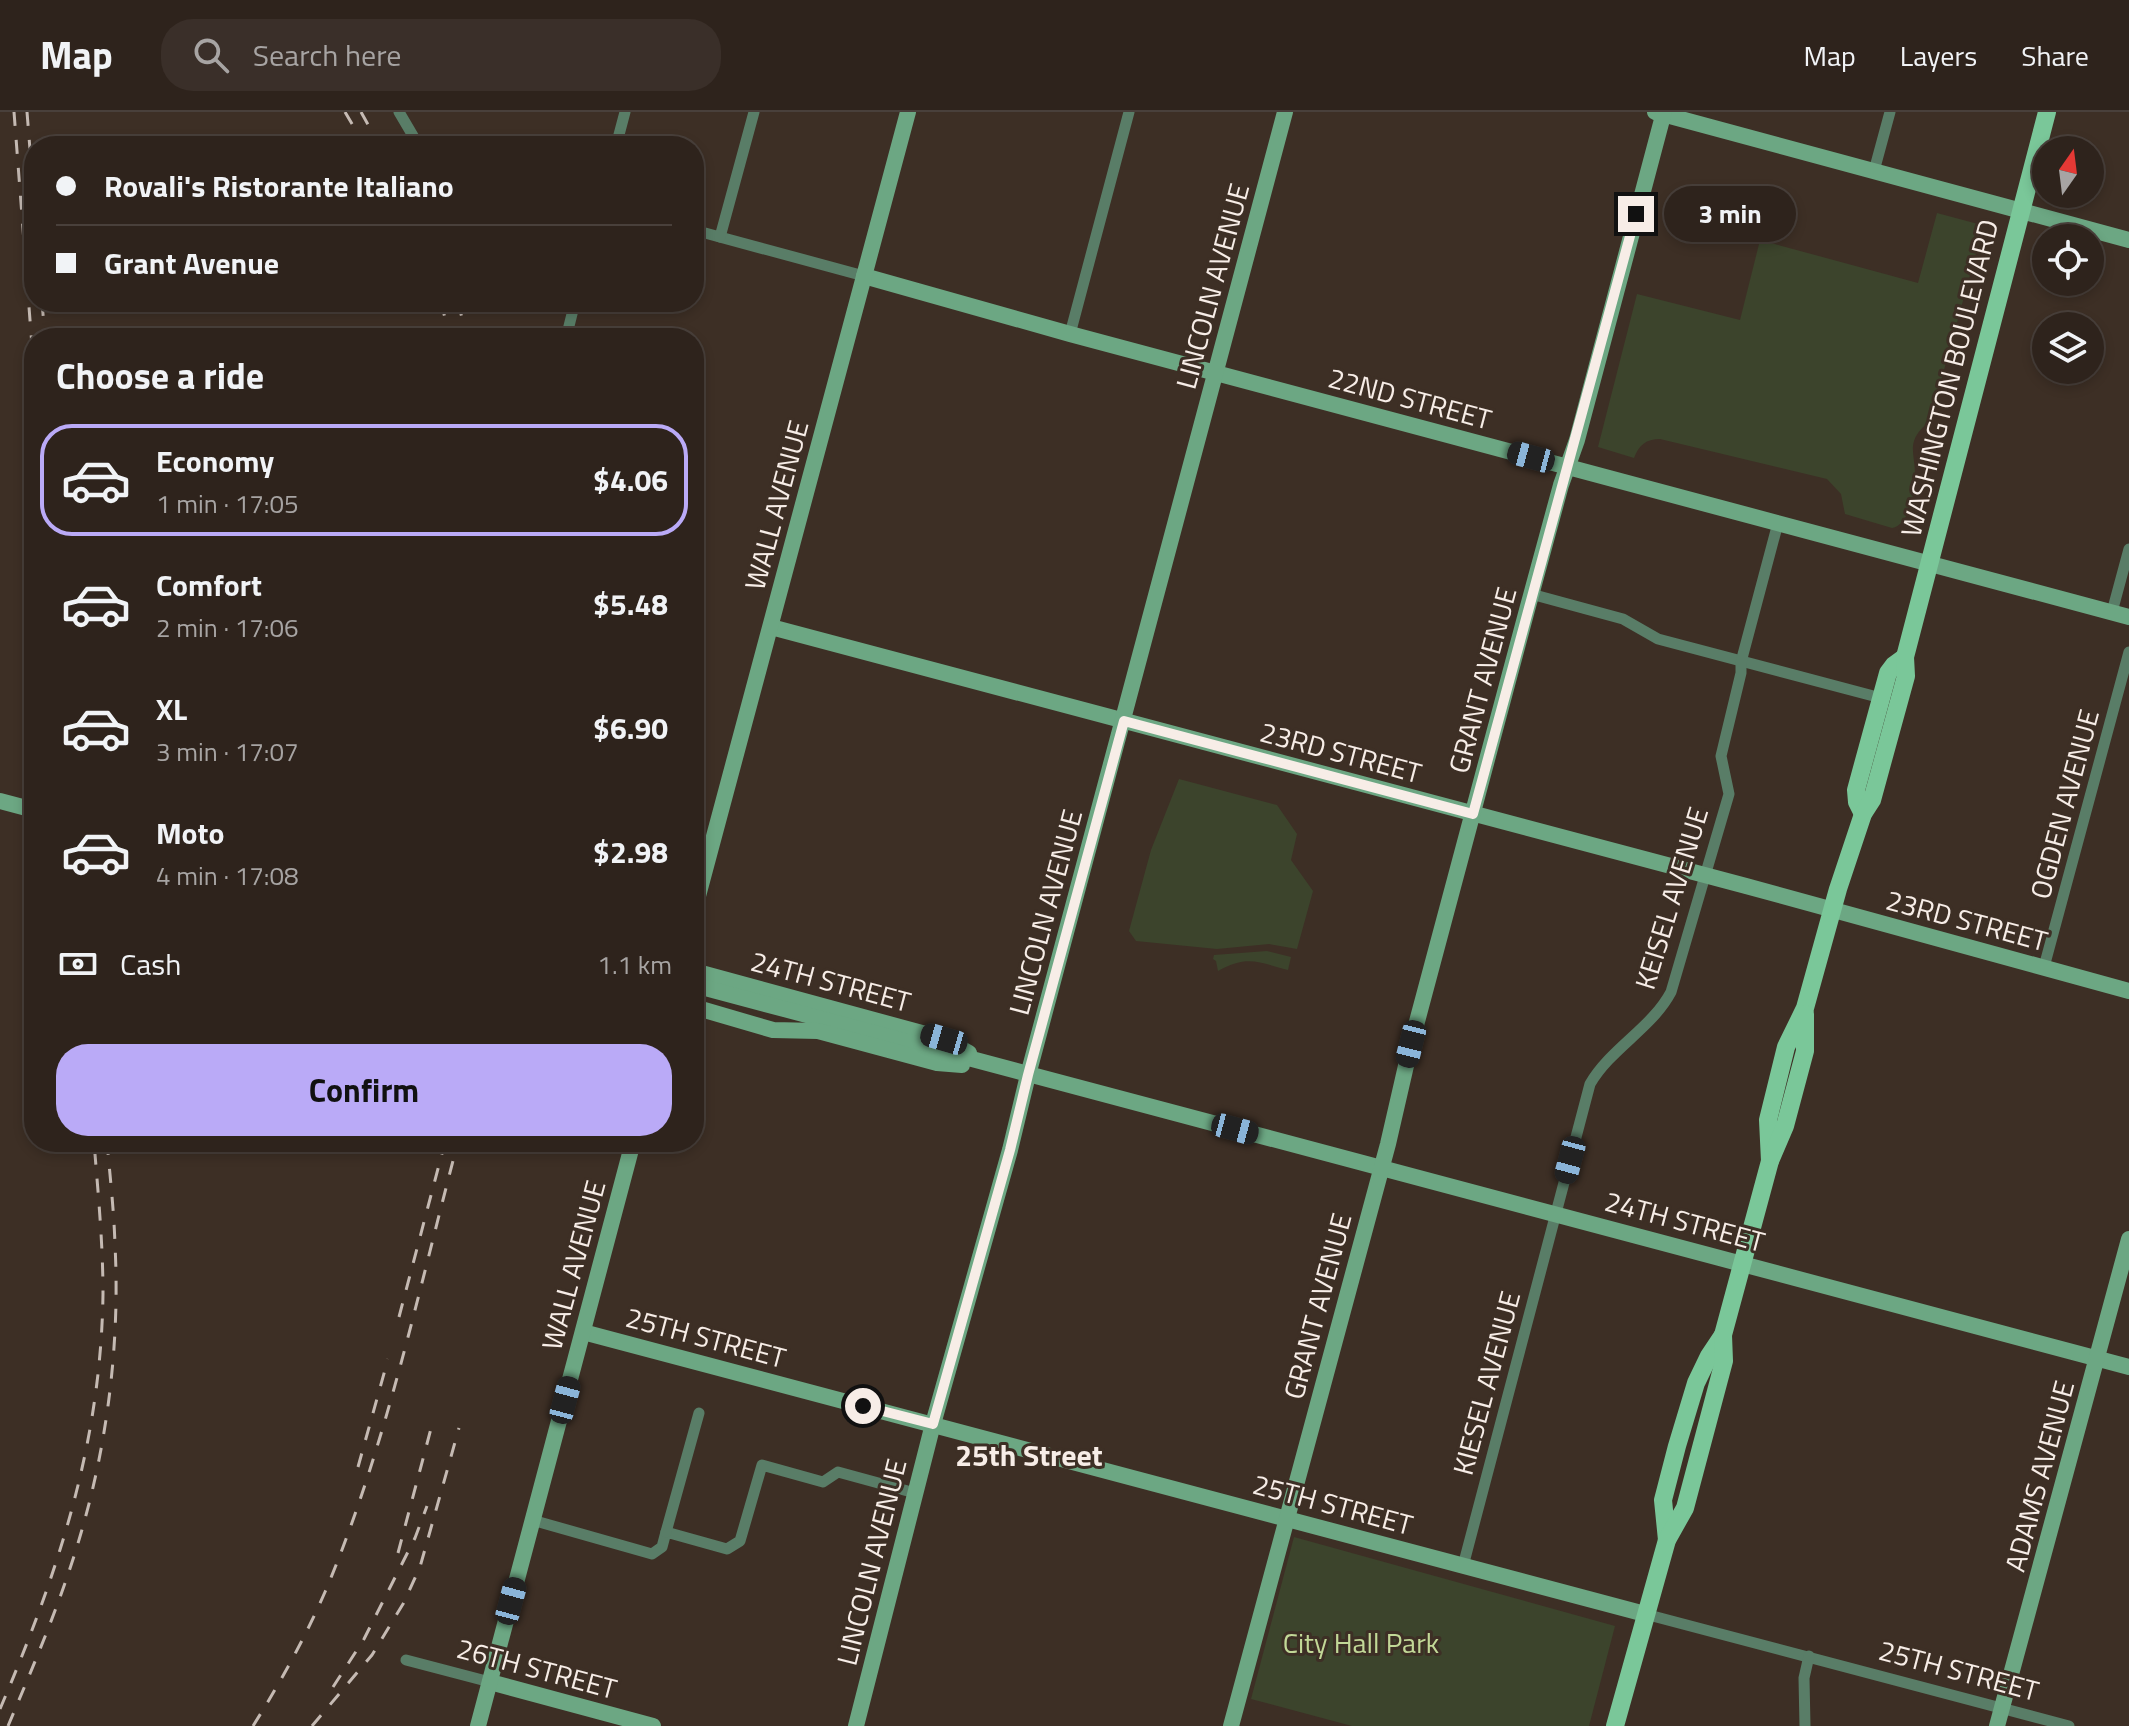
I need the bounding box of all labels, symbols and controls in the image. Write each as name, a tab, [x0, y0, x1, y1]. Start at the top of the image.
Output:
search box	[161, 19, 721, 91]
text: Map	[40, 26, 113, 84]
text: Search here	[253, 32, 402, 78]
icon: search	[189, 33, 233, 77]
text: Map	[1803, 34, 1856, 77]
text: Layers	[1900, 34, 1977, 77]
text: Share	[2021, 34, 2089, 77]
north arrow	[2032, 136, 2104, 208]
map controls	[2032, 136, 2104, 384]
text: Rovali's Ristorante Italiano	[104, 163, 454, 209]
street label: LINCOLN AVENUE	[1164, 178, 1260, 394]
callout: 3 min	[1664, 186, 1796, 242]
text: 3 min	[1698, 194, 1762, 233]
route end	[1618, 196, 1654, 232]
street label: WASHINGTON BOULEVARD	[1889, 215, 2009, 541]
button: locate	[2032, 224, 2104, 296]
text: Grant Avenue	[104, 240, 279, 286]
button: layers	[2032, 312, 2104, 384]
text: Choose a ride	[56, 348, 264, 403]
street label: 22ND STREET	[1324, 356, 1497, 440]
street label: WALL AVENUE	[733, 415, 819, 595]
text: Economy	[156, 438, 274, 484]
car	[1505, 439, 1557, 475]
icon: car	[60, 444, 132, 516]
text: $4.06	[593, 457, 668, 503]
text: 1 min · 17:05	[156, 484, 299, 523]
text: Comfort	[156, 562, 262, 608]
icon: car	[60, 568, 132, 640]
text: $5.48	[593, 581, 668, 627]
street label: GRANT AVENUE	[1437, 582, 1527, 778]
text: 2 min · 17:06	[156, 608, 299, 647]
text: XL	[156, 686, 187, 732]
icon: car	[60, 692, 132, 764]
street label: OGDEN AVENUE	[2018, 704, 2110, 904]
text: $6.90	[593, 705, 668, 751]
street label: 23RD STREET	[1255, 710, 1427, 794]
text: 3 min · 17:07	[156, 732, 299, 771]
street label: KEISEL AVENUE	[1623, 802, 1719, 994]
street label: LINCOLN AVENUE	[997, 804, 1093, 1020]
text: Moto	[156, 810, 224, 856]
icon: car	[60, 816, 132, 888]
text: $2.98	[593, 829, 668, 875]
text: 4 min · 17:08	[156, 856, 299, 895]
street label: 23RD STREET	[1881, 878, 2053, 962]
street label: 24TH STREET	[746, 939, 916, 1023]
text: Cash	[120, 941, 181, 987]
icon: cash	[56, 942, 100, 986]
text: 1.1 km	[597, 945, 672, 984]
car	[1394, 1018, 1428, 1070]
car	[918, 1021, 970, 1057]
button: Confirm	[56, 1044, 672, 1136]
car	[1209, 1111, 1261, 1147]
car	[1552, 1134, 1588, 1186]
street label: WALL AVENUE	[530, 1175, 616, 1355]
street label: 24TH STREET	[1600, 1179, 1770, 1263]
street label: GRANT AVENUE	[1272, 1208, 1362, 1404]
street label: KIESEL AVENUE	[1441, 1286, 1531, 1480]
street label: 25TH STREET	[621, 1295, 791, 1379]
car	[547, 1374, 583, 1426]
street label: ADAMS AVENUE	[1993, 1376, 2085, 1576]
route start	[845, 1388, 881, 1424]
district label: 25th Street	[955, 1432, 1103, 1478]
street label: LINCOLN AVENUE	[825, 1454, 917, 1670]
street label: 25TH STREET	[1248, 1462, 1418, 1546]
car	[493, 1575, 529, 1627]
park label: City Hall Park	[1283, 1621, 1439, 1664]
street label: 26TH STREET	[452, 1626, 622, 1710]
street label: 25TH STREET	[1874, 1628, 2044, 1712]

